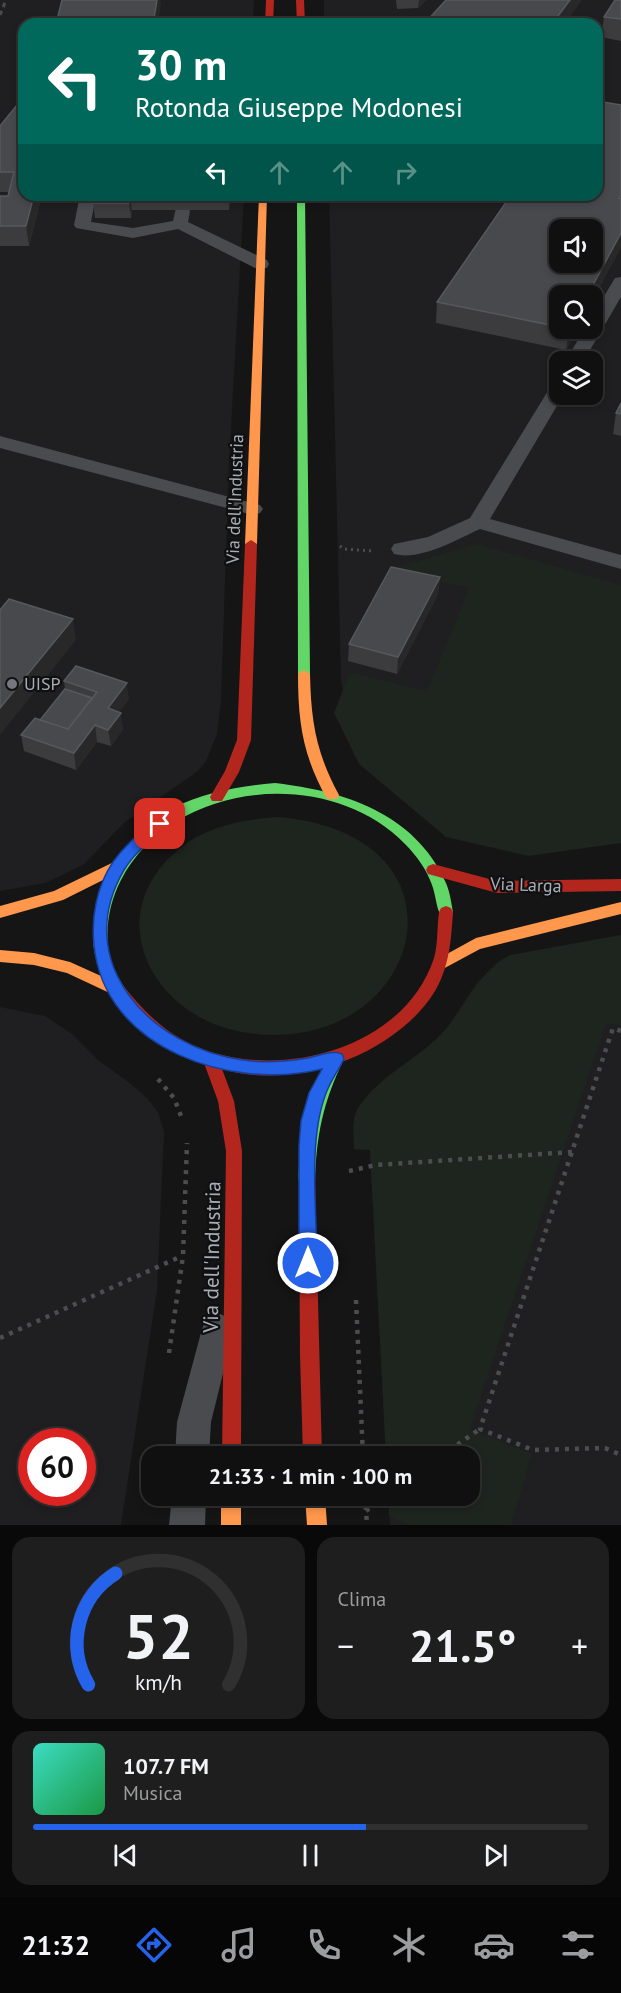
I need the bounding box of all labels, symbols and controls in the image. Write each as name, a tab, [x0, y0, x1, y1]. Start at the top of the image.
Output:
text: 30 m	[135, 37, 227, 92]
icon: left	[36, 42, 114, 120]
text: Rotonda Giuseppe Modonesi	[135, 90, 463, 124]
icon: left	[200, 156, 233, 189]
icon: ahead	[263, 156, 296, 189]
icon: ahead	[326, 156, 359, 189]
icon: right	[389, 156, 422, 189]
map controls	[549, 219, 603, 405]
button: sound	[549, 219, 603, 273]
button: search	[549, 285, 603, 339]
button: layers	[549, 351, 603, 405]
street label: Via dell'Industria	[221, 434, 248, 565]
place label: UISP	[24, 672, 61, 695]
marker: UISP	[5, 677, 19, 691]
pin	[134, 798, 185, 849]
icon: arrive	[143, 807, 176, 840]
street label: Via Larga	[489, 872, 562, 897]
street label: Via dell'Industria	[197, 1181, 226, 1334]
position arrow	[276, 1231, 340, 1295]
speed limit sign: 60	[18, 1428, 96, 1506]
text: 21:33 · 1 min · 100 m	[209, 1462, 412, 1490]
text: Clima	[338, 1586, 386, 1612]
text: 52	[123, 1595, 194, 1676]
text: 21.5°	[409, 1616, 516, 1674]
text: −	[338, 1624, 354, 1667]
text: +	[571, 1624, 588, 1667]
text: km/h	[135, 1668, 182, 1696]
text: 107.7 FM	[123, 1752, 209, 1780]
text: Musica	[123, 1780, 182, 1806]
icon: previous	[109, 1839, 142, 1872]
icon: pause	[294, 1839, 327, 1872]
icon: next	[479, 1839, 512, 1872]
icon: directions	[133, 1924, 175, 1966]
icon: music	[218, 1924, 260, 1966]
icon: phone	[303, 1924, 345, 1966]
icon: climate	[388, 1924, 430, 1966]
icon: car	[473, 1924, 515, 1966]
icon: filters	[557, 1924, 599, 1966]
text: 21:32	[21, 1928, 90, 1962]

